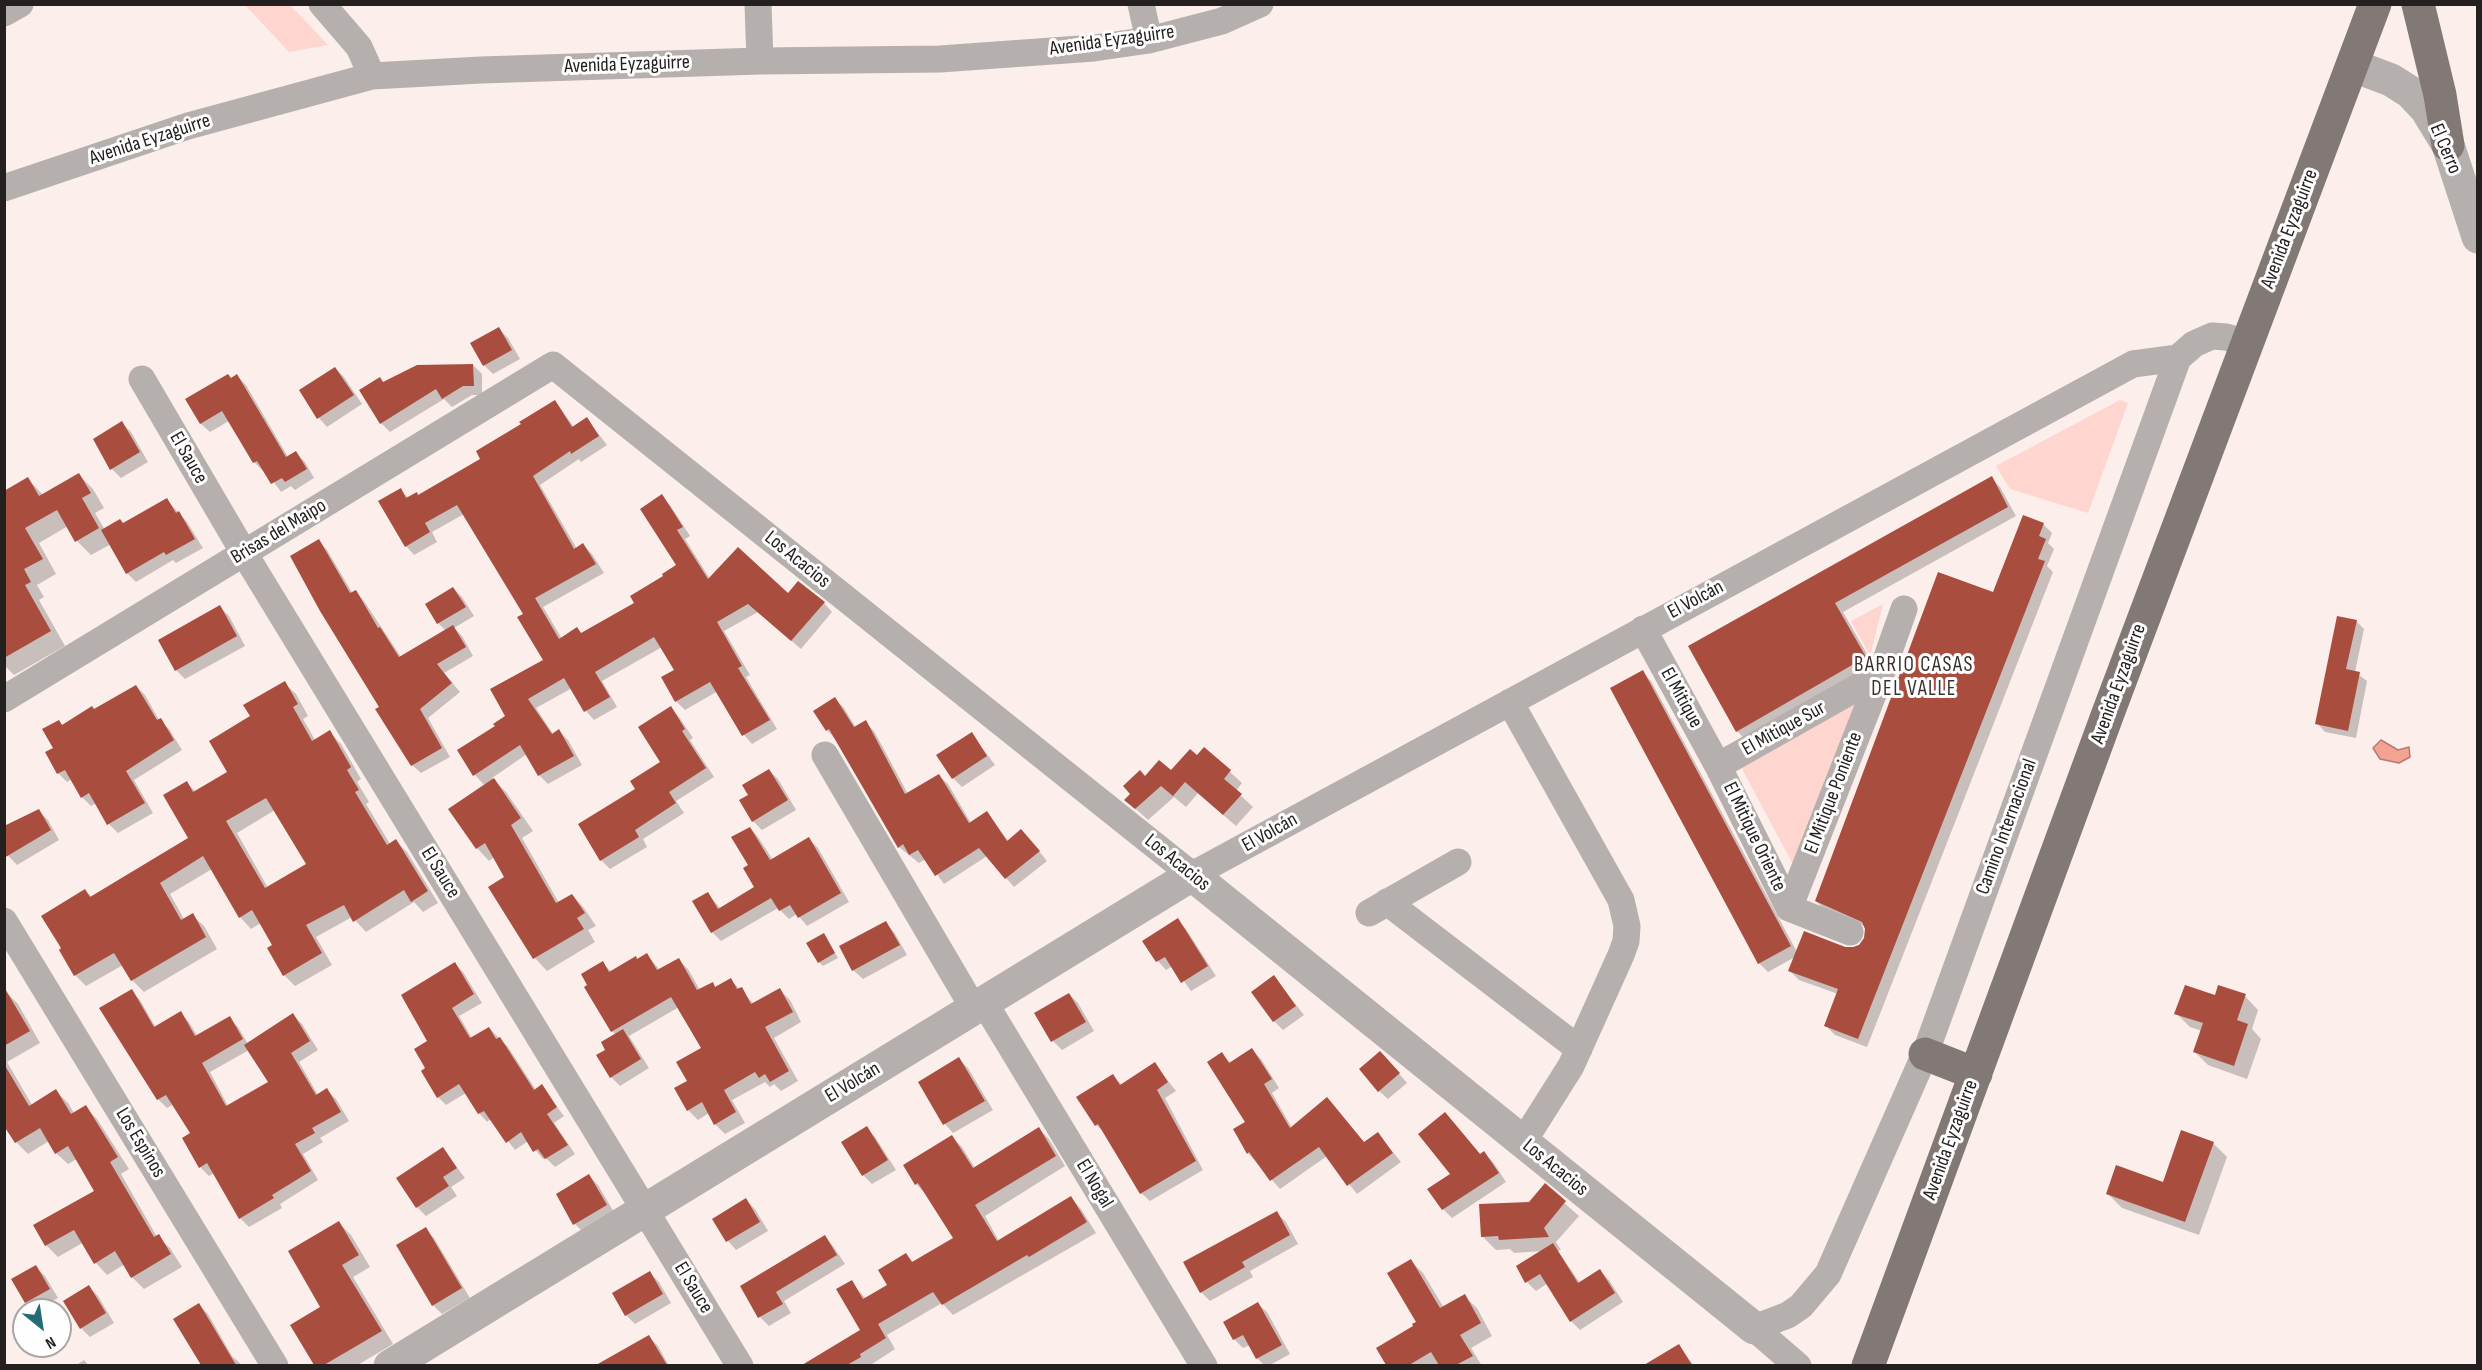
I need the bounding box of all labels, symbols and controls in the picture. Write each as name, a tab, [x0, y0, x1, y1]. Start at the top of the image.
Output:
street label: Avenida Eyzaguirre	[1048, 20, 1176, 62]
street label: Avenida Eyzaguirre	[564, 51, 690, 79]
street label: Avenida Eyzaguirre	[87, 109, 213, 171]
street label: El Cerro	[2424, 120, 2466, 178]
street label: Avenida Eyzaguirre	[2256, 166, 2324, 292]
street label: El Sauce	[164, 428, 212, 488]
street label: Brisas del Maipo	[227, 494, 331, 570]
street label: Los Acacios	[759, 526, 835, 594]
street label: El Volcán	[1664, 575, 1728, 625]
street label: Avenida Eyzaguirre	[2086, 621, 2152, 747]
district label: BARRIO CASAS DEL VALLE	[1854, 653, 1974, 703]
street label: El Mitique	[1655, 664, 1707, 732]
street label: El Mitique Sur	[1738, 696, 1830, 762]
street label: El Mitique Poniente	[1800, 729, 1868, 857]
street label: Camino Internacional	[1971, 756, 2043, 898]
street label: El Mitique Oriente	[1717, 778, 1791, 896]
street label: El Volcán	[1238, 808, 1302, 858]
street label: Los Acacios	[1139, 829, 1215, 897]
street label: El Sauce	[415, 843, 465, 903]
street label: El Volcán	[821, 1057, 885, 1109]
street label: Avenida Eyzaguirre	[1918, 1077, 1984, 1203]
street label: Los Espinos	[110, 1104, 170, 1182]
street label: Los Acacios	[1517, 1134, 1593, 1202]
street label: El Nogal	[1070, 1155, 1118, 1213]
street label: El Sauce	[668, 1258, 718, 1318]
north arrow	[12, 1298, 72, 1358]
text: N	[42, 1332, 59, 1353]

